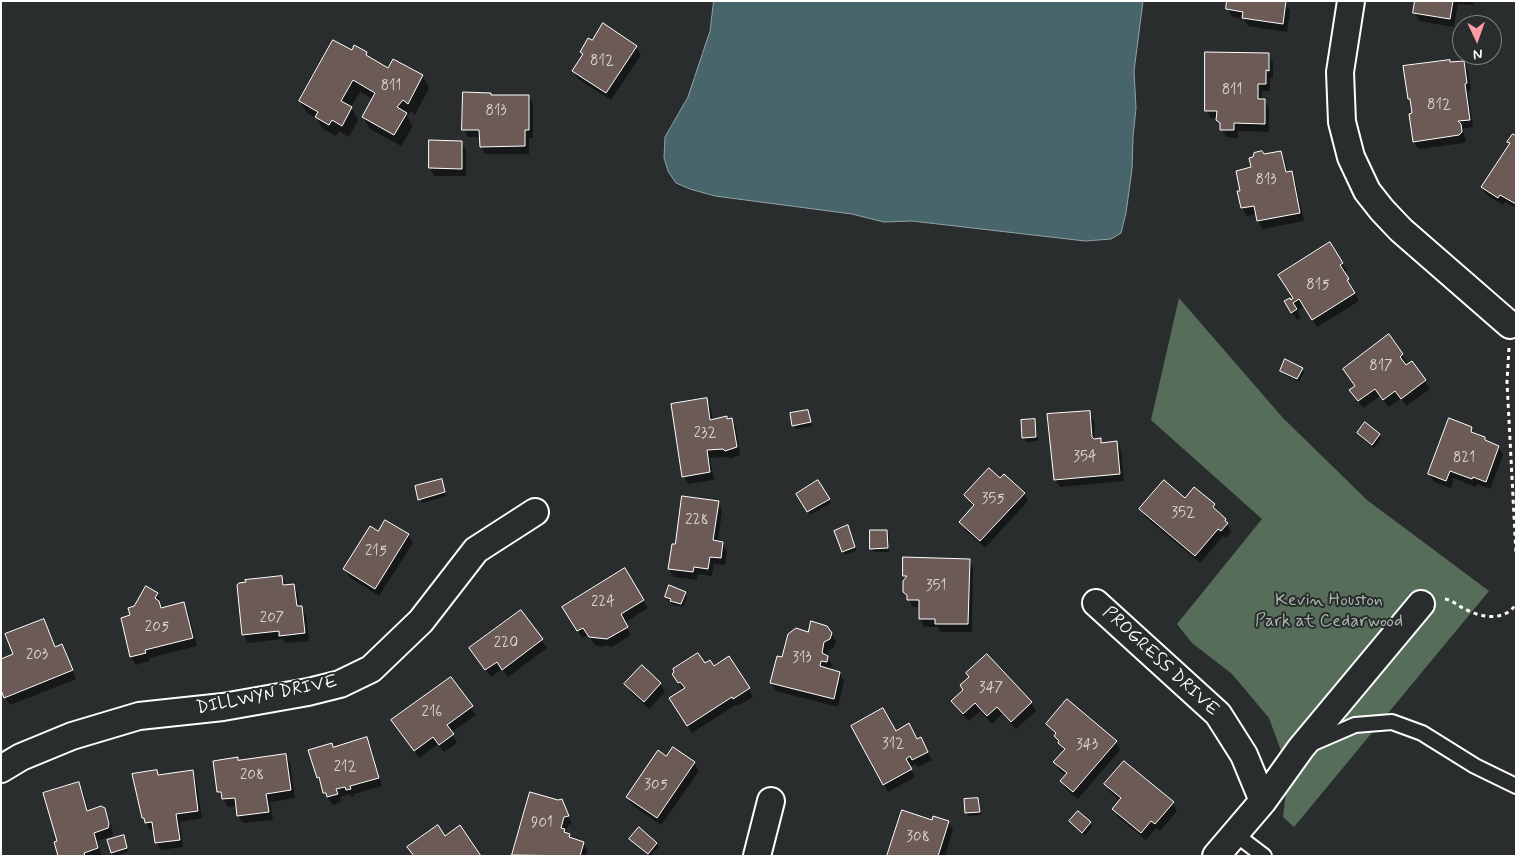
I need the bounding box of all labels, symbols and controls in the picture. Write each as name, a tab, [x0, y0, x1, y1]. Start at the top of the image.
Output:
north arrow	[1452, 15, 1502, 65]
text: N	[1473, 45, 1483, 63]
house number: 812	[590, 53, 614, 71]
house number: 811	[381, 78, 401, 96]
house number: 811	[1222, 82, 1242, 100]
house number: 812	[1427, 97, 1451, 115]
house number: 813	[485, 103, 507, 121]
house number: 813	[1255, 172, 1277, 190]
house number: 815	[1306, 277, 1330, 295]
house number: 817	[1369, 358, 1393, 376]
house number: 232	[694, 425, 716, 443]
house number: 354	[1073, 449, 1097, 467]
house number: 821	[1453, 450, 1475, 468]
house number: 355	[981, 491, 1005, 509]
house number: 352	[1171, 505, 1195, 523]
house number: 228	[685, 512, 709, 530]
house number: 215	[365, 543, 387, 561]
house number: 351	[926, 578, 946, 596]
park label: Kevin Houston Park at Cedarwood	[1255, 590, 1403, 632]
house number: 224	[591, 594, 615, 612]
street label: PROGRESS DRIVE	[1097, 603, 1223, 721]
house number: 207	[260, 610, 284, 628]
house number: 205	[145, 619, 169, 637]
house number: 220	[494, 635, 518, 653]
house number: 203	[26, 647, 48, 665]
house number: 313	[792, 650, 812, 668]
street label: DILLWYN DRIVE	[195, 672, 339, 720]
house number: 347	[979, 680, 1003, 698]
house number: 216	[422, 704, 442, 722]
house number: 312	[882, 736, 904, 754]
house number: 343	[1076, 737, 1098, 755]
house number: 212	[334, 759, 356, 777]
house number: 208	[240, 767, 264, 785]
house number: 305	[644, 777, 668, 795]
house number: 901	[531, 815, 553, 833]
house number: 308	[906, 829, 930, 847]

